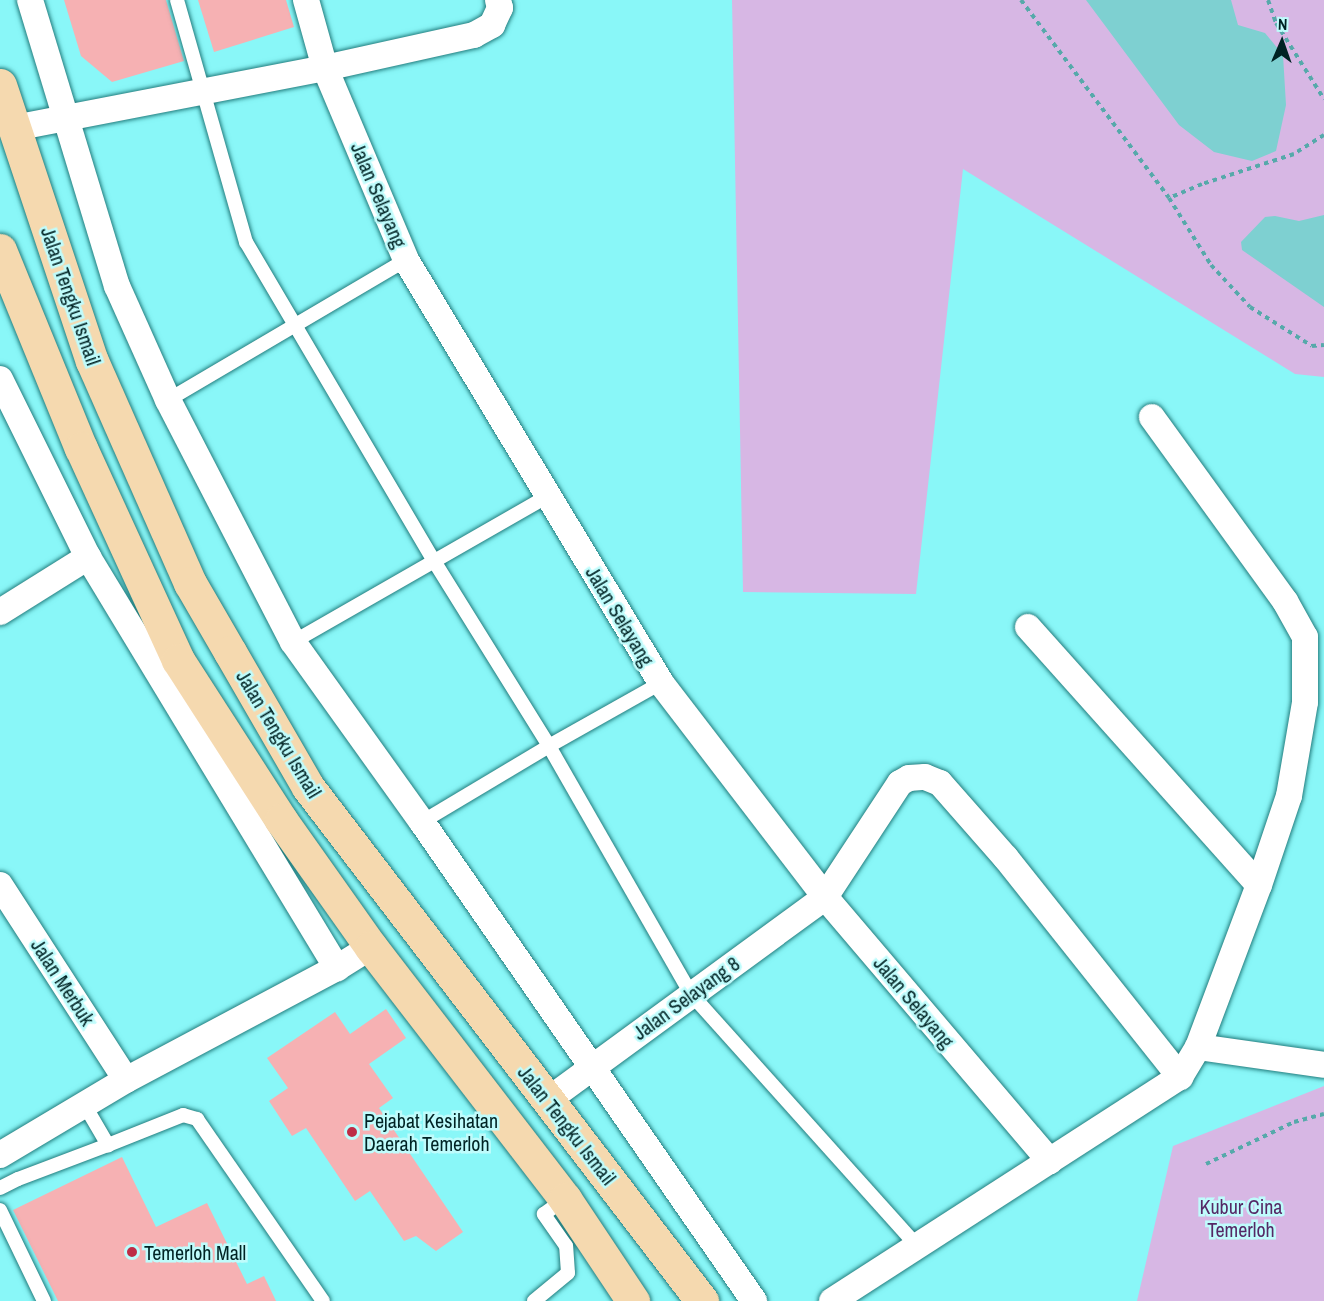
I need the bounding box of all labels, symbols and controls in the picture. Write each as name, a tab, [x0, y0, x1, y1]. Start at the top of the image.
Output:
north arrow	[1252, 12, 1312, 72]
text: N	[1277, 13, 1288, 35]
street label: Jalan Selayang	[346, 139, 412, 251]
street label: Jalan Tengku Ismail	[36, 224, 106, 368]
street label: Jalan Selayang	[581, 562, 659, 670]
street label: Jalan Tengku Ismail	[231, 666, 327, 802]
street label: Jalan Merbuk	[26, 934, 100, 1030]
street label: Jalan Selayang 8	[628, 951, 744, 1045]
street label: Jalan Selayang	[869, 951, 959, 1053]
street label: Jalan Tengku Ismail	[513, 1061, 621, 1189]
place label: Pejabat Kesihatan Daerah Temerloh	[364, 1108, 498, 1155]
marker: Pejabat Kesihatan Daerah Temerloh	[345, 1125, 359, 1139]
park label: Kubur Cina Temerloh	[1200, 1195, 1282, 1242]
place label: Temerloh Mall	[144, 1240, 246, 1264]
marker: Temerloh Mall	[125, 1245, 139, 1259]

